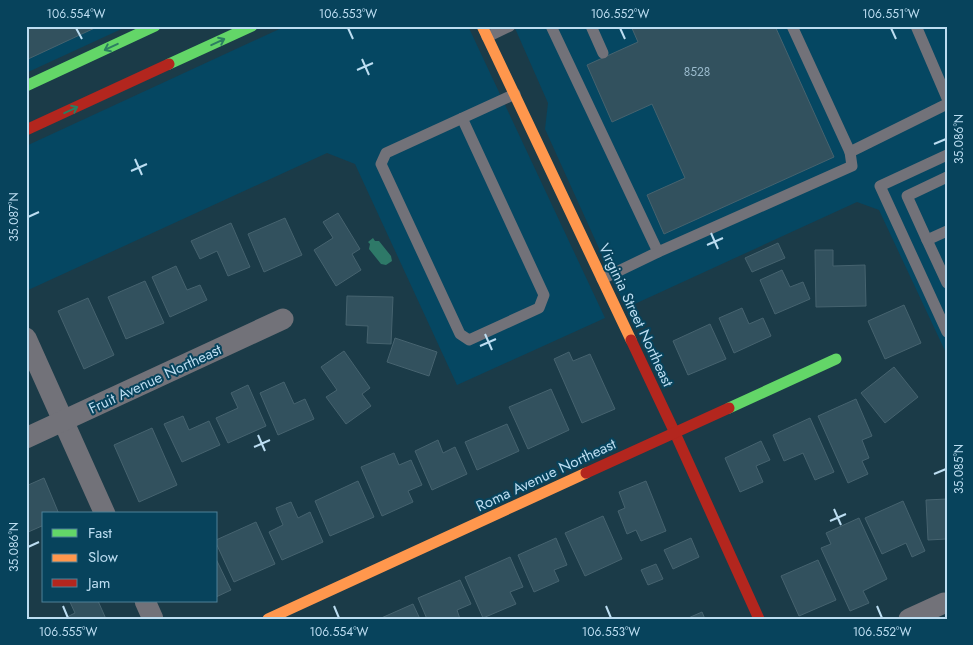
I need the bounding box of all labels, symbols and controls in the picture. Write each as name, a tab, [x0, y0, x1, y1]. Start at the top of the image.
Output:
text: 106.554°W	[47, 5, 106, 23]
text: 106.553°W	[319, 5, 377, 23]
text: 106.552°W	[591, 5, 649, 23]
text: 106.551°W	[862, 5, 920, 23]
one-way arrow	[210, 37, 225, 46]
one-way arrow	[104, 42, 119, 52]
house number: 8528	[684, 63, 710, 81]
one-way arrow	[63, 105, 78, 115]
text: 35.086°N	[950, 114, 968, 164]
text: 35.087°N	[5, 192, 23, 242]
street label: Virginia Street Northeast	[593, 240, 679, 391]
street label: Fruit Avenue Northeast	[85, 338, 225, 419]
street label: Roma Avenue Northeast	[472, 433, 620, 517]
text: 35.085°N	[950, 444, 968, 494]
legend	[42, 512, 218, 602]
text: 35.086°N	[5, 522, 23, 572]
text: Fast	[88, 522, 112, 544]
text: Slow	[88, 546, 119, 568]
text: Jam	[86, 572, 111, 594]
text: 106.555°W	[39, 623, 97, 641]
text: 106.554°W	[310, 623, 369, 641]
text: 106.553°W	[582, 623, 640, 641]
text: 106.552°W	[853, 623, 911, 641]

